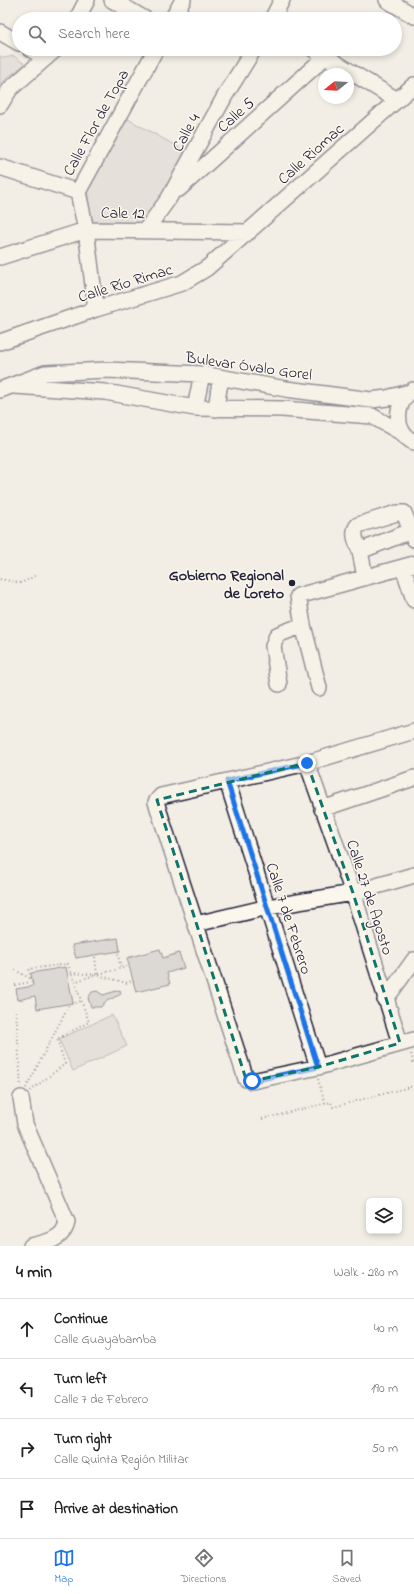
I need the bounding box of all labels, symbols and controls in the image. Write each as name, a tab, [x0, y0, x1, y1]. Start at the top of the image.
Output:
search box	[12, 12, 402, 56]
icon: search	[26, 23, 48, 45]
text: Search here	[58, 23, 130, 45]
street label: Calle Flor de Topa	[57, 65, 136, 181]
north arrow	[318, 68, 354, 104]
street label: Calle 5	[212, 92, 260, 139]
street label: Calle 4	[166, 109, 207, 157]
street label: Calle Riomac	[273, 117, 351, 191]
street label: Cale 12	[101, 202, 145, 226]
street label: Calle Río Rimac	[75, 258, 177, 310]
street label: Bulevar Óvalo Gorel	[183, 346, 314, 388]
place label: Gobierno Regional de Loreto	[169, 564, 284, 606]
marker: Gobierno Regional de Loreto	[287, 578, 297, 588]
route end	[298, 754, 316, 772]
street label: Calle 27 de Agosto	[339, 837, 399, 958]
street label: Calle 7 de Febrero	[259, 860, 317, 978]
route start	[243, 1072, 261, 1090]
map controls	[366, 1198, 402, 1234]
button: layers	[366, 1198, 402, 1234]
text: 4 min	[16, 1260, 52, 1285]
text: Walk · 280 m	[333, 1263, 398, 1282]
text: Continue	[54, 1308, 108, 1330]
icon: ahead	[16, 1318, 38, 1340]
text: 40 m	[374, 1319, 398, 1338]
text: Calle Guayabamba	[54, 1330, 156, 1349]
text: Turn left	[54, 1368, 107, 1390]
icon: left	[16, 1378, 38, 1400]
text: 190 m	[371, 1379, 398, 1398]
text: Calle 7 de Febrero	[54, 1390, 148, 1409]
text: Turn right	[54, 1428, 112, 1450]
icon: right	[16, 1438, 38, 1460]
text: 50 m	[372, 1439, 398, 1458]
text: Calle Quinta Región Militar	[54, 1450, 189, 1469]
icon: arrive	[16, 1498, 38, 1520]
text: Arrive at destination	[54, 1498, 178, 1520]
tab: Map	[53, 1547, 75, 1587]
tab: Directions	[181, 1547, 226, 1587]
tab: Saved	[332, 1547, 361, 1587]

